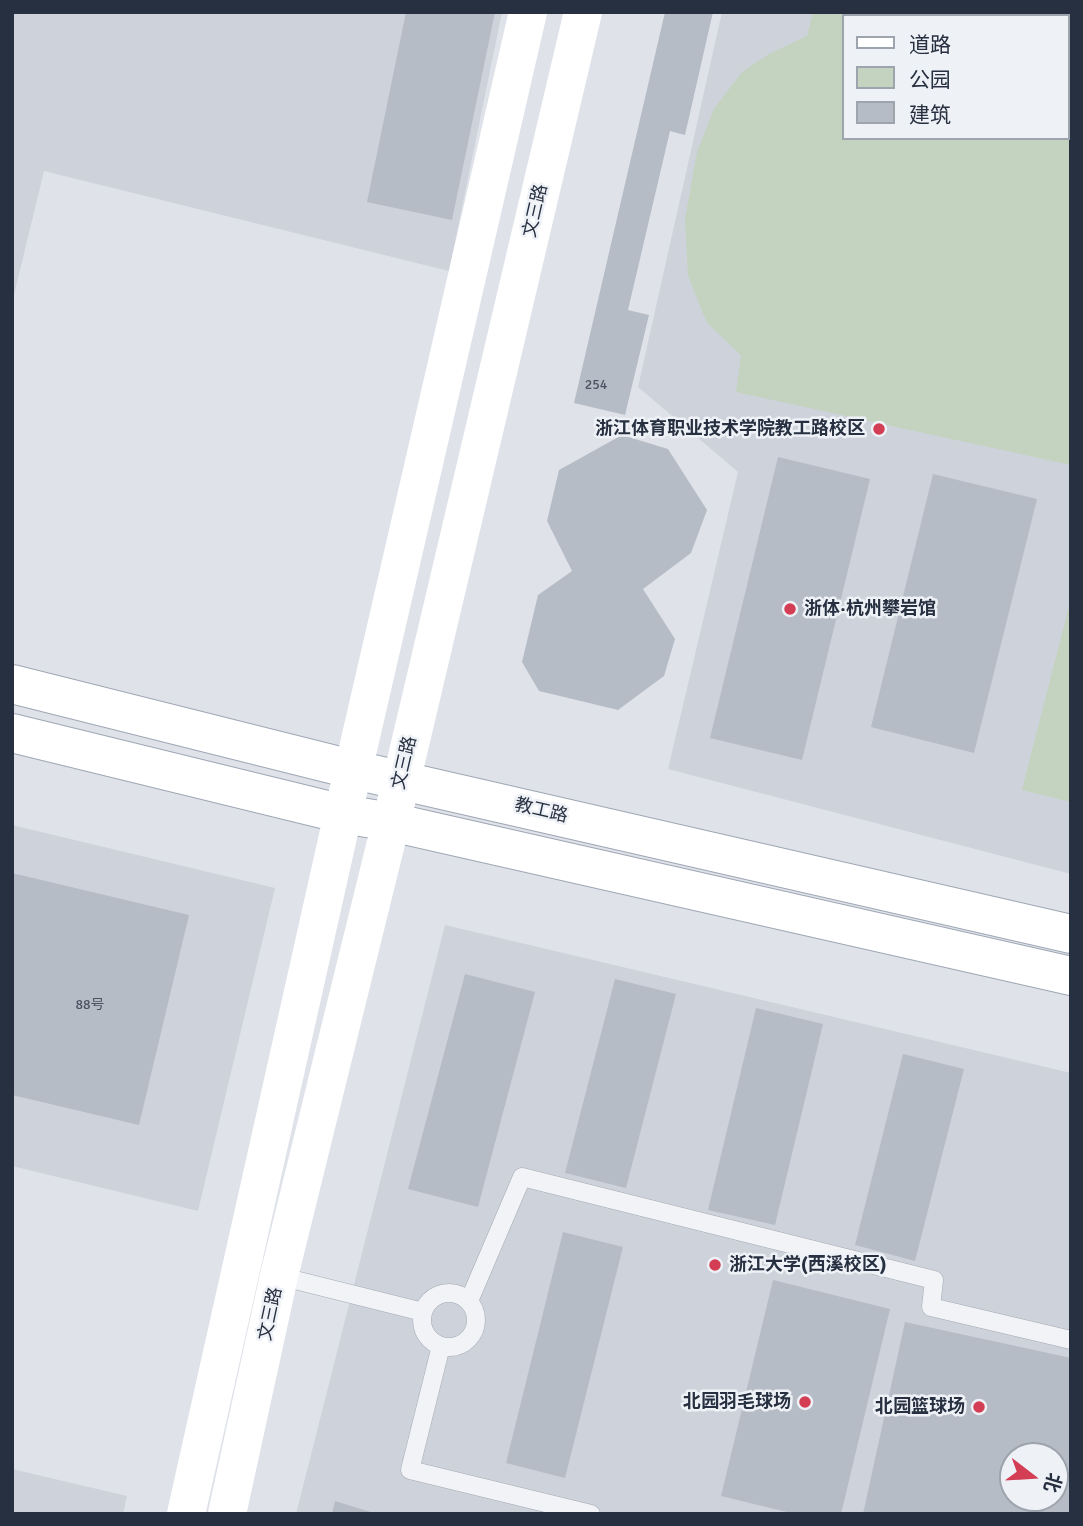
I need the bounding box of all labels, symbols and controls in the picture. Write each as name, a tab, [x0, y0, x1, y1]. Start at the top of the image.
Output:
legend	[842, 14, 1069, 140]
text: 道路	[909, 32, 951, 58]
text: 公园	[909, 67, 951, 93]
text: 建筑	[909, 102, 951, 128]
street label: 文三路	[519, 182, 553, 240]
house number: 254	[585, 377, 607, 393]
place label: 浙江体育职业技术学院教工路校区	[595, 418, 865, 440]
marker: 浙江体育职业技术学院教工路校区	[871, 421, 887, 437]
place label: 浙体·杭州攀岩馆	[804, 598, 936, 620]
marker: 浙体·杭州攀岩馆	[782, 601, 798, 617]
street label: 文三路	[388, 734, 422, 792]
street label: 教工路	[512, 794, 570, 828]
house number: 88号	[75, 997, 105, 1013]
place label: 浙江大学(西溪校区)	[729, 1254, 886, 1276]
marker: 浙江大学(西溪校区)	[707, 1257, 723, 1273]
street label: 文三路	[255, 1285, 287, 1343]
place label: 北园羽毛球场	[683, 1391, 791, 1413]
marker: 北园羽毛球场	[797, 1394, 813, 1410]
place label: 北园篮球场	[875, 1396, 965, 1418]
marker: 北园篮球场	[971, 1399, 987, 1415]
north arrow	[999, 1442, 1069, 1512]
text: 北	[1038, 1470, 1066, 1495]

